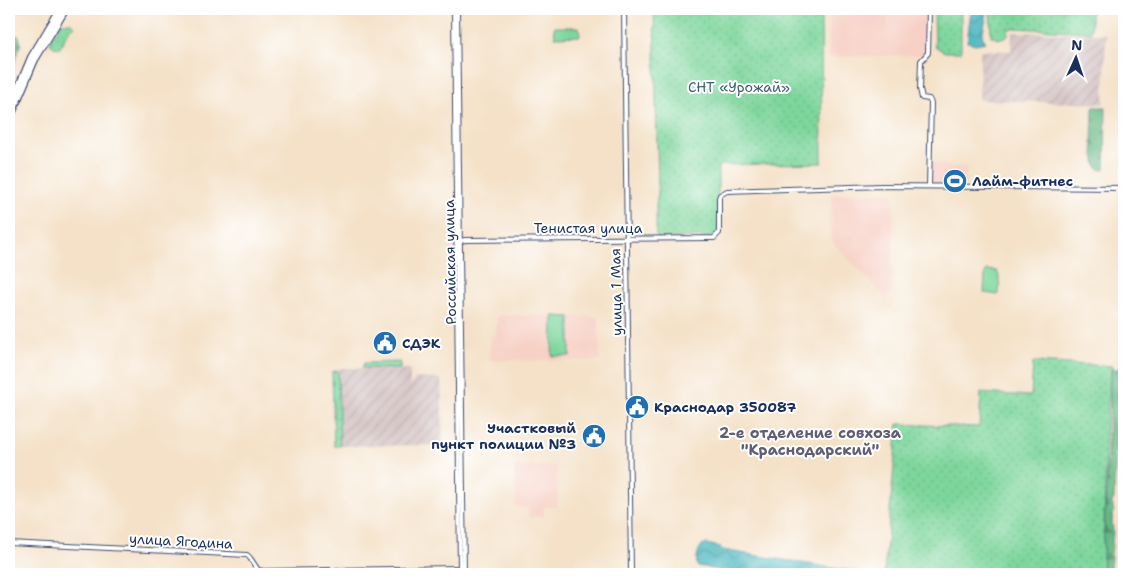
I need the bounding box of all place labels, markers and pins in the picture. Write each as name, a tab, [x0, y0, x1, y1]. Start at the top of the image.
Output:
sports icon: Лайм-фитнес	[942, 168, 968, 194]
place label: Лайм-фитнес	[972, 172, 1073, 190]
public building icon: СДЭК	[372, 330, 398, 356]
place label: СДЭК	[402, 334, 441, 352]
public building icon: Краснодар 350087	[624, 394, 650, 420]
place label: Краснодар 350087	[654, 398, 796, 416]
place label: Участковый пункт полиции №3	[431, 419, 576, 453]
public building icon: Участковый пункт полиции №3	[581, 423, 607, 449]

